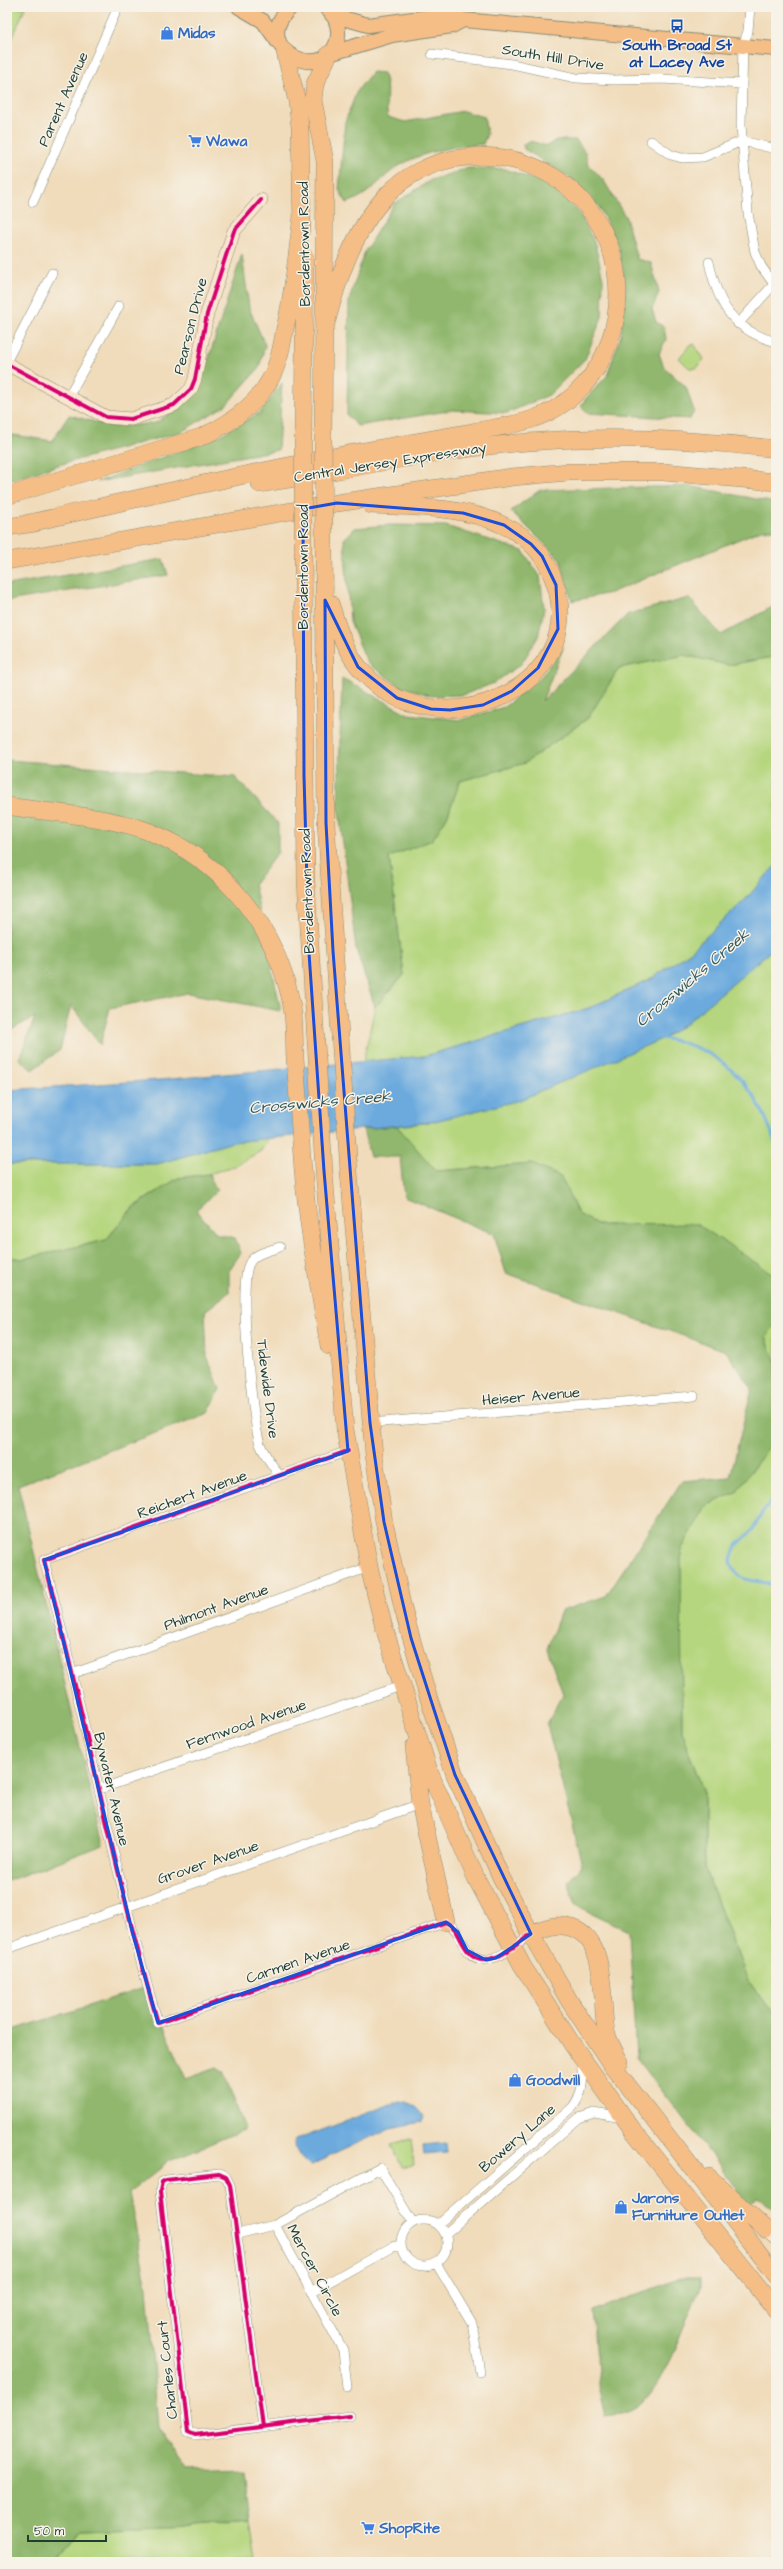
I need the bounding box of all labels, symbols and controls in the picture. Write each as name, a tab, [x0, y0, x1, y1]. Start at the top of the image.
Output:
bus stop icon: South Broad St at Lacey Ave	[669, 18, 685, 34]
place label: Midas	[178, 23, 216, 44]
shop icon: Midas	[159, 25, 175, 41]
place label: South Broad St at Lacey Ave	[621, 35, 733, 74]
street label: South Hill Drive	[500, 39, 606, 76]
street label: Parent Avenue	[33, 48, 94, 150]
place label: Wawa	[205, 131, 248, 152]
supermarket icon: Wawa	[187, 133, 203, 149]
street label: Bordentown Road	[293, 181, 316, 307]
street label: Pearson Drive	[168, 275, 213, 377]
street label: Central Jersey Expressway	[292, 437, 488, 489]
street label: Bordentown Road	[293, 504, 314, 630]
street label: Bordentown Road	[295, 828, 320, 954]
water label: Crosswicks Creek	[631, 923, 755, 1032]
water label: Crosswicks Creek	[248, 1085, 393, 1119]
street label: Tidewide Drive	[251, 1338, 284, 1440]
street label: Heiser Avenue	[481, 1382, 581, 1411]
street label: Reichert Avenue	[134, 1465, 250, 1524]
street label: Philmont Avenue	[161, 1579, 271, 1636]
street label: Fernwood Avenue	[183, 1694, 309, 1755]
street label: Bywater Avenue	[87, 1730, 135, 1848]
street label: Grover Avenue	[155, 1835, 262, 1890]
street label: Carmen Avenue	[243, 1934, 353, 1989]
place label: Goodwill	[526, 2070, 581, 2091]
shop icon: Goodwill	[507, 2072, 523, 2088]
street label: Bowery Lane	[474, 2099, 561, 2178]
place label: Jarons Furniture Outlet	[631, 2188, 745, 2226]
shop icon: Jarons Furniture Outlet	[613, 2199, 629, 2215]
street label: Mercer Circle	[281, 2220, 348, 2320]
street label: Charles Court	[152, 2320, 183, 2420]
scale bar	[28, 2517, 106, 2543]
place label: ShopRite	[378, 2518, 440, 2539]
supermarket icon: ShopRite	[360, 2520, 376, 2536]
text: 50 m	[34, 2523, 65, 2540]

